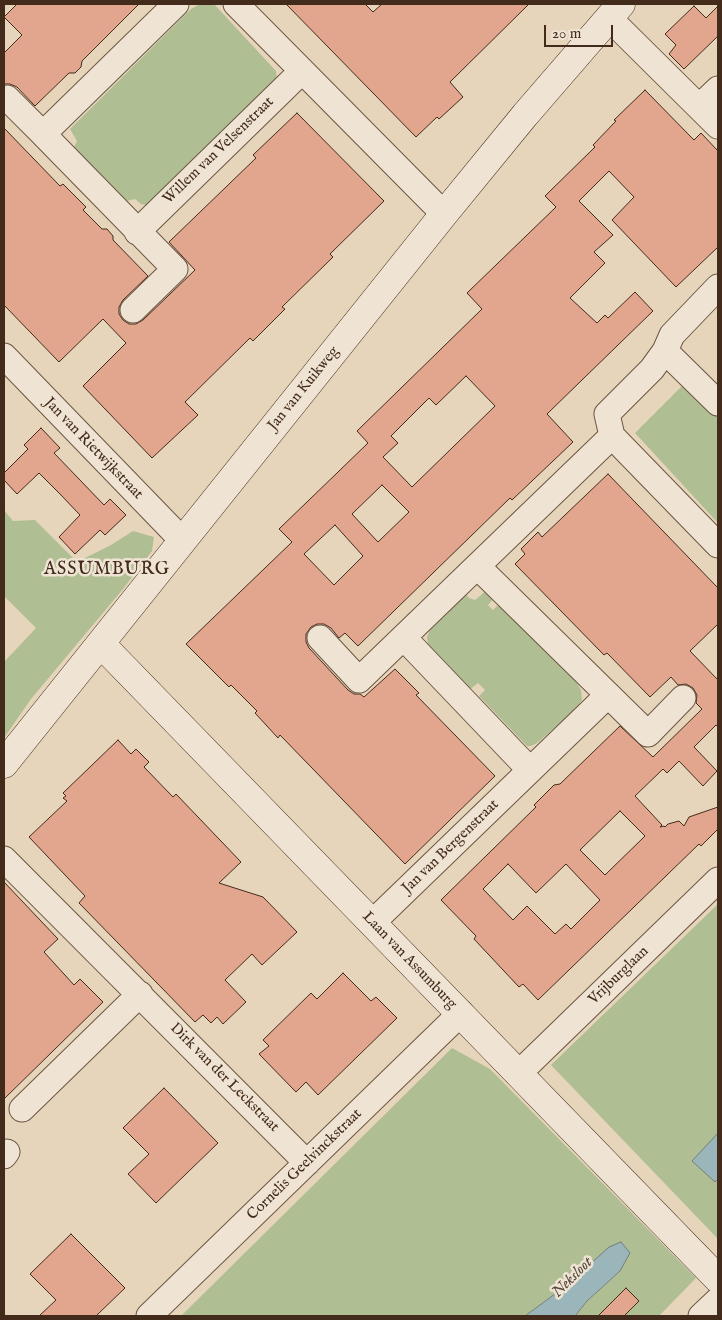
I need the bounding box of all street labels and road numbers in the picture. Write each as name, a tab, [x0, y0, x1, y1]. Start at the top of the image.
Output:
street label: Willem van Velsenstraat	[160, 94, 278, 208]
street label: Jan van Kuikweg	[265, 343, 343, 435]
street label: Jan van Rietwijkstraat	[40, 394, 146, 504]
street label: Jan van Bergenstraat	[399, 796, 503, 898]
street label: Laan van Assumburg	[358, 908, 460, 1014]
street label: Vrijburglaan	[585, 943, 653, 1009]
street label: Dirk van der Leckstraat	[166, 1020, 282, 1136]
street label: Cornelis Geelvinckstraat	[244, 1106, 366, 1224]

